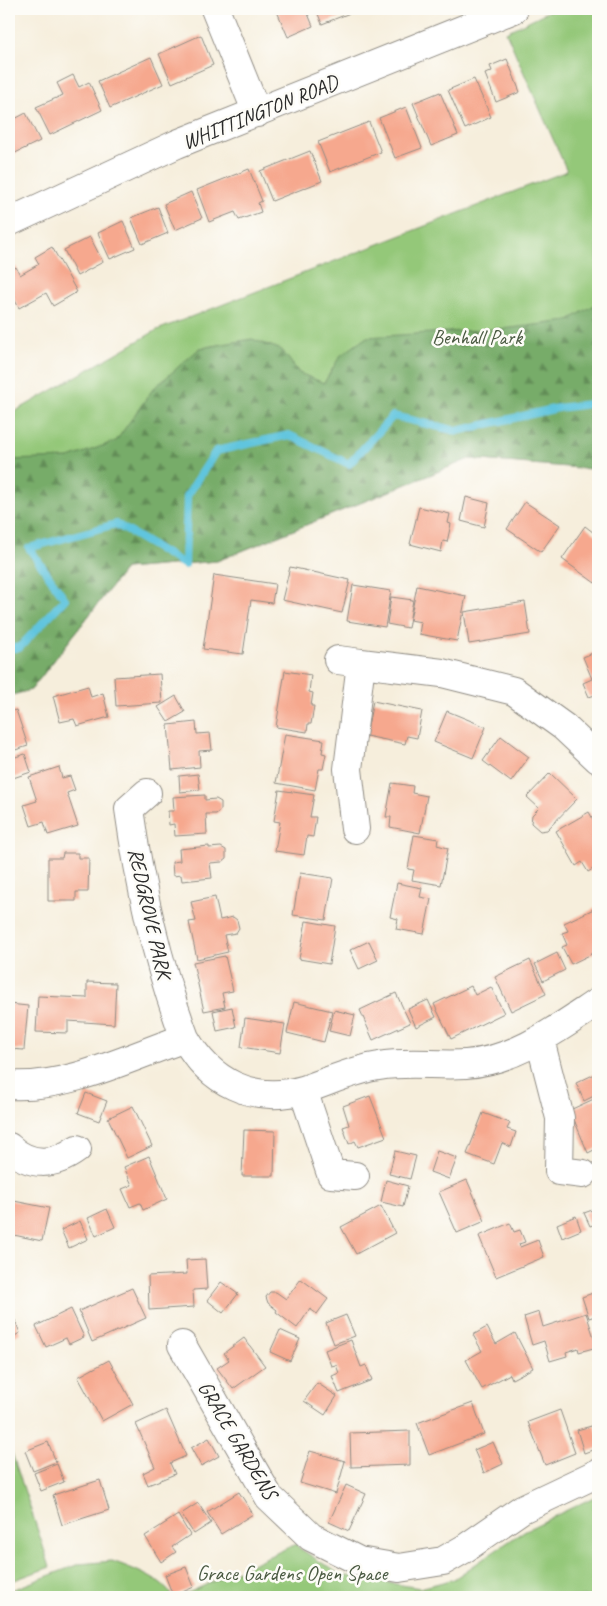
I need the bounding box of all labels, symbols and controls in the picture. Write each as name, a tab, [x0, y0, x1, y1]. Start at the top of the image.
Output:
street label: WHITTINGTON ROAD	[179, 68, 343, 155]
park label: Benhall Park	[432, 324, 523, 350]
street label: REDGROVE PARK	[122, 845, 178, 984]
street label: GRACE GARDENS	[192, 1376, 285, 1506]
park label: Grace Gardens Open Space	[197, 1560, 389, 1586]

